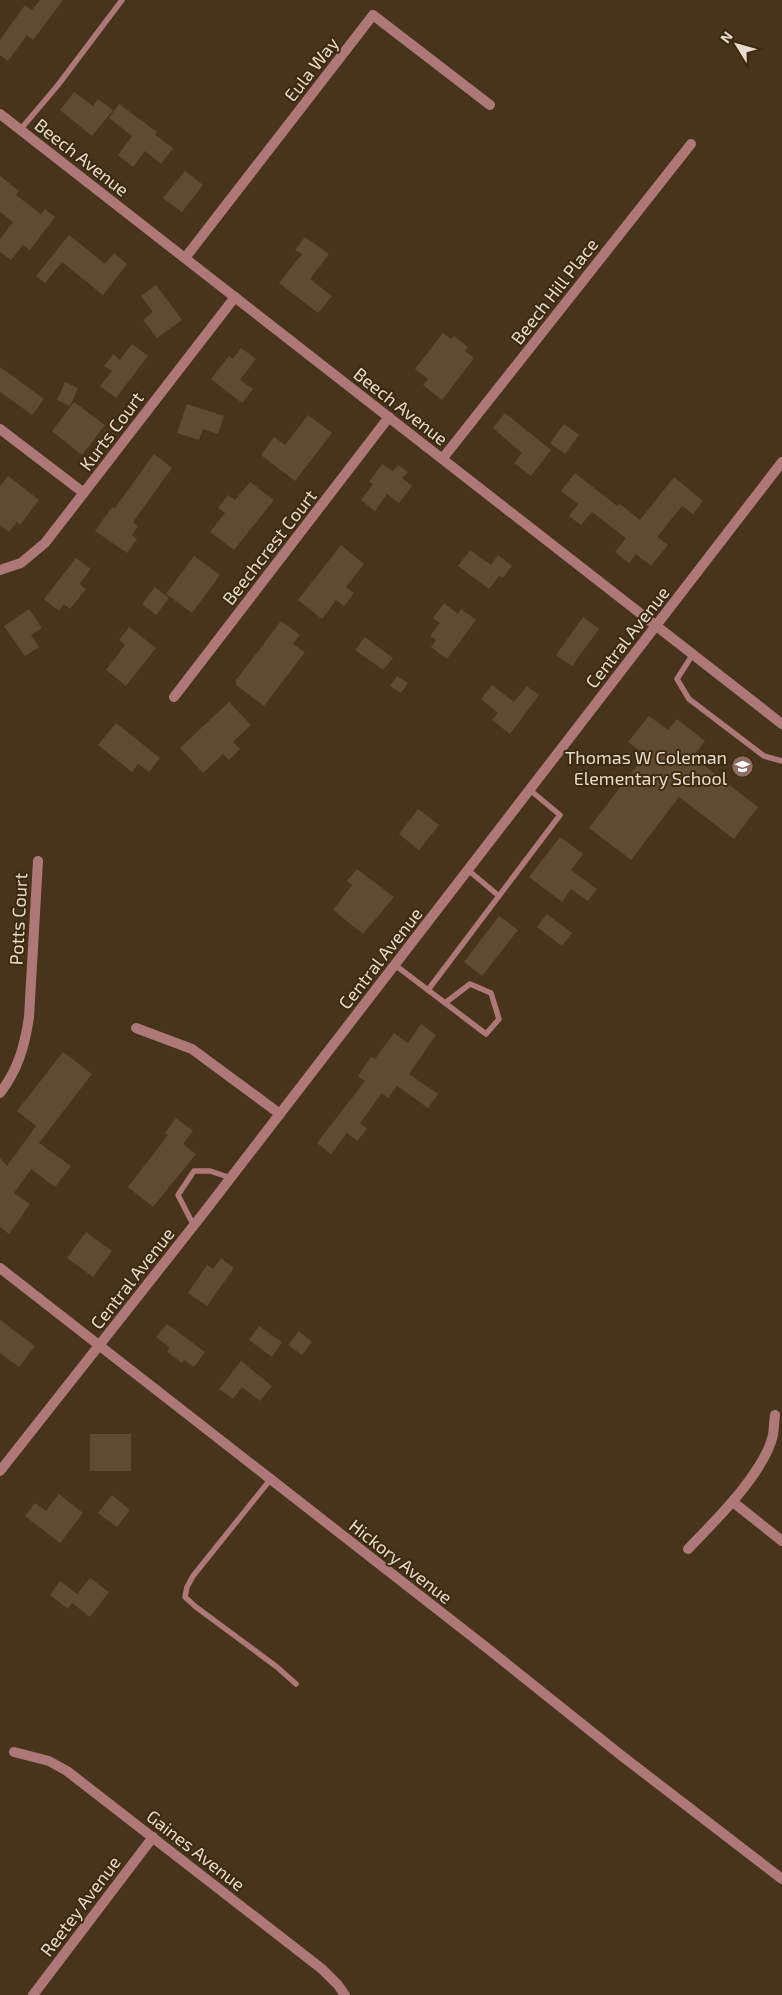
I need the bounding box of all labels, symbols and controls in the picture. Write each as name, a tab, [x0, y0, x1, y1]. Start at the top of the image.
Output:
north arrow	[712, 20, 762, 70]
text: N	[716, 28, 736, 46]
street label: Eula Way	[279, 32, 343, 106]
street label: Beech Avenue	[30, 113, 134, 201]
street label: Beech Hill Place	[506, 234, 602, 348]
street label: Beech Avenue	[349, 362, 453, 450]
street label: Kurts Court	[74, 387, 148, 475]
street label: Beechcrest Court	[217, 485, 321, 609]
street label: Central Avenue	[580, 582, 674, 692]
place label: Thomas W Coleman Elementary School	[565, 746, 728, 789]
school or university icon: Thomas W Coleman Elementary School	[731, 755, 755, 779]
street label: Potts Court	[5, 872, 31, 966]
street label: Central Avenue	[333, 903, 427, 1013]
street label: Central Avenue	[85, 1223, 179, 1333]
street label: Hickory Avenue	[345, 1514, 457, 1608]
street label: Gaines Avenue	[142, 1805, 250, 1895]
street label: Reetey Avenue	[35, 1852, 125, 1960]

